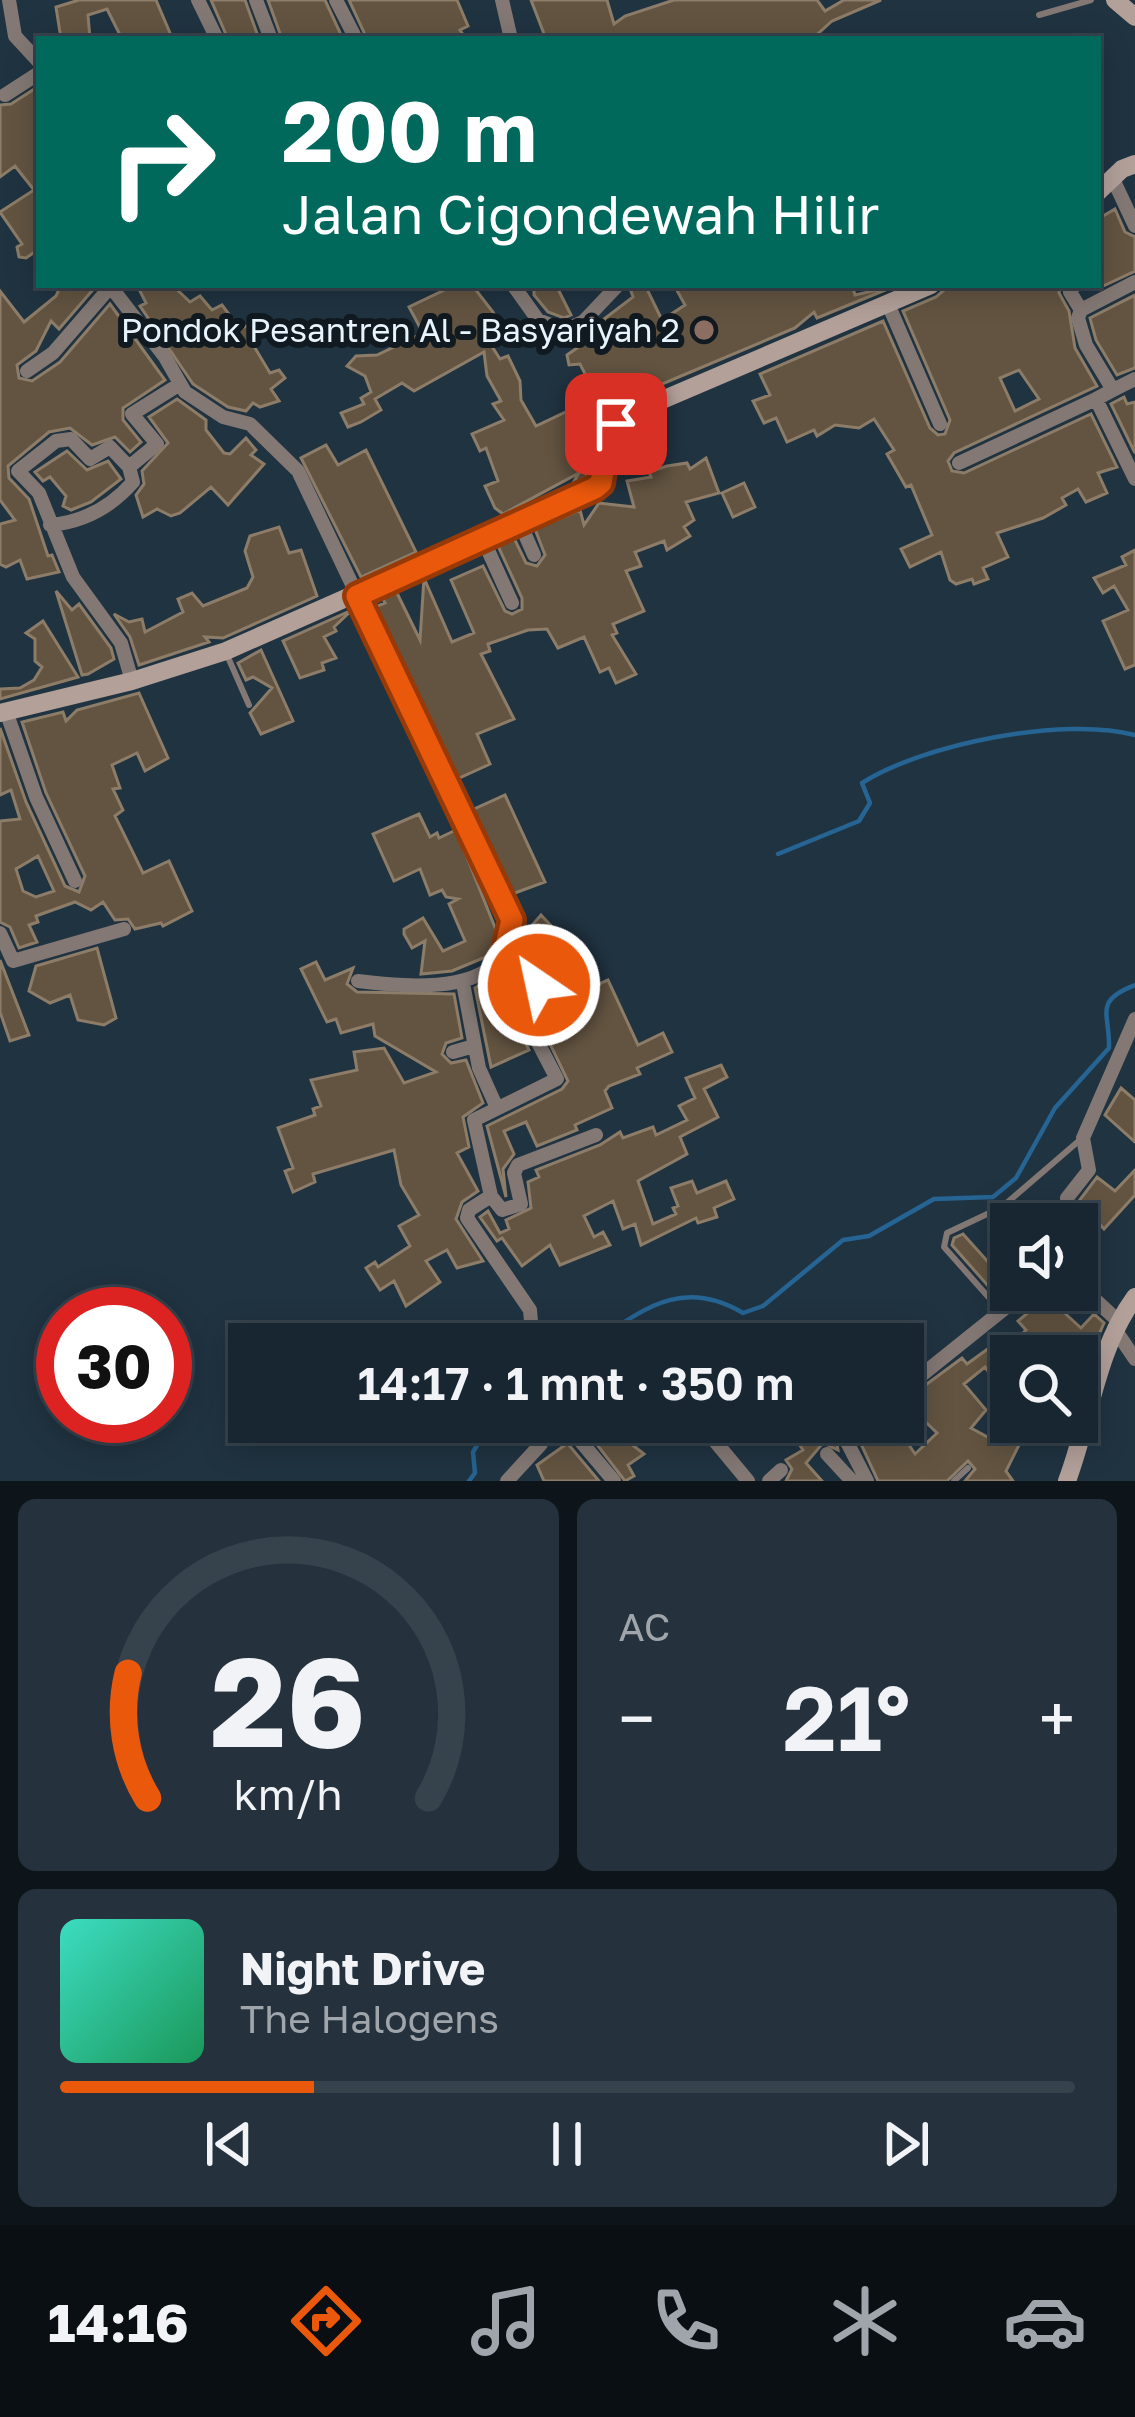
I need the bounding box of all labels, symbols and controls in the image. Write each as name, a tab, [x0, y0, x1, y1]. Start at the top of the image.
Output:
text: 200 m	[282, 80, 537, 180]
icon: right	[84, 84, 240, 240]
text: Jalan Cigondewah Hilir	[282, 181, 879, 246]
place label: Pondok Pesantren Al - Basyariyah 2	[121, 310, 680, 349]
marker: Pondok Pesantren Al - Basyariyah 2	[691, 317, 717, 343]
pin	[565, 373, 667, 475]
icon: arrive	[583, 391, 649, 457]
position arrow	[476, 922, 602, 1048]
map controls	[990, 1203, 1098, 1443]
button: sound	[990, 1203, 1098, 1311]
speed limit sign: 30	[36, 1287, 192, 1443]
button: search	[990, 1335, 1098, 1443]
text: 14:17 · 1 mnt · 350 m	[358, 1356, 794, 1410]
text: AC	[619, 1603, 670, 1650]
text: 26	[211, 1625, 366, 1774]
text: 21°	[783, 1663, 911, 1771]
text: −	[619, 1678, 655, 1758]
text: +	[1039, 1678, 1075, 1758]
text: km/h	[234, 1768, 343, 1819]
text: Night Drive	[240, 1941, 485, 1995]
text: The Halogens	[240, 1995, 499, 2042]
icon: previous	[196, 2111, 262, 2177]
icon: pause	[534, 2111, 600, 2177]
icon: next	[873, 2111, 939, 2177]
icon: directions	[284, 2279, 368, 2363]
icon: music	[464, 2279, 548, 2363]
icon: phone	[644, 2279, 728, 2363]
icon: climate	[823, 2279, 907, 2363]
icon: car	[1003, 2279, 1087, 2363]
text: 14:16	[48, 2289, 189, 2354]

